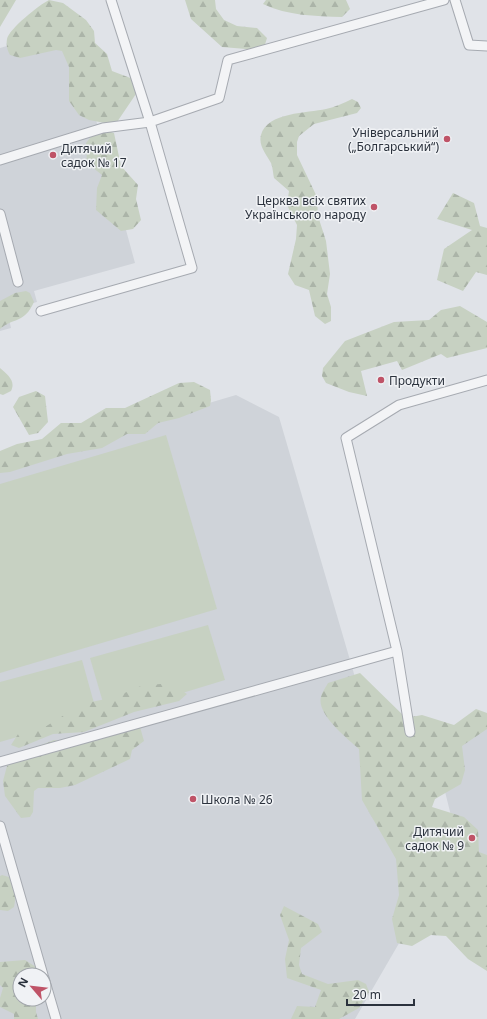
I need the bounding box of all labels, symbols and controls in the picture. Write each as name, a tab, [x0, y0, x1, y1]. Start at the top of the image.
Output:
place label: Універсальний („Болгарський“)	[348, 124, 439, 155]
marker: Універсальний („Болгарський“)	[442, 134, 452, 144]
place label: Дитячий садок № 17	[61, 140, 127, 171]
marker: Дитячий садок № 17	[48, 150, 58, 160]
place label: Церква всіх святих Українського народу	[245, 192, 367, 223]
marker: Церква всіх святих Українського народу	[369, 202, 379, 212]
place label: Продукти	[389, 372, 445, 389]
marker: Продукти	[376, 375, 386, 385]
place label: Школа № 26	[201, 791, 273, 808]
marker: Школа № 26	[188, 794, 198, 804]
place label: Дитячий садок № 9	[405, 823, 464, 854]
marker: Дитячий садок № 9	[467, 833, 477, 843]
north arrow	[12, 967, 52, 1007]
text: N	[14, 975, 31, 990]
scale bar	[347, 981, 414, 1007]
text: 20 m	[353, 986, 381, 1003]

